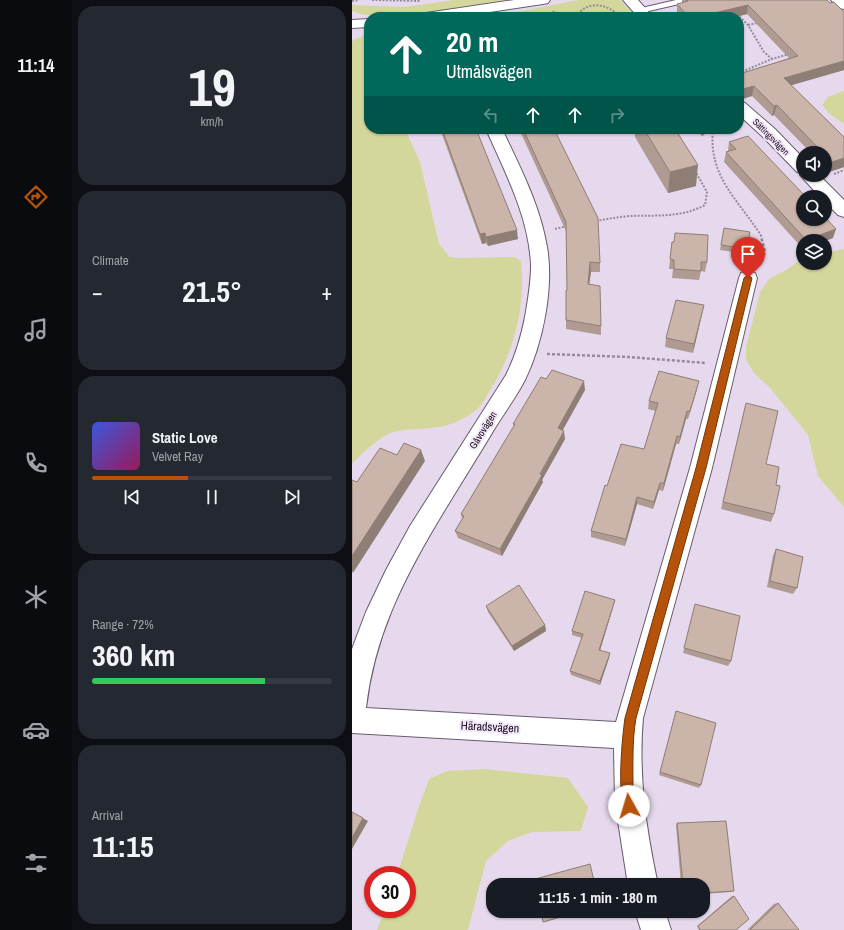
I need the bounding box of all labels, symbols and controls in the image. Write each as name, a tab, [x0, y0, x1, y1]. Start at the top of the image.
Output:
text: 20 m	[446, 23, 498, 61]
icon: ahead	[380, 28, 432, 80]
text: 19	[188, 52, 236, 122]
text: 11:14	[18, 53, 54, 78]
text: Utmålsvägen	[446, 59, 532, 84]
icon: left	[480, 104, 502, 126]
icon: ahead	[522, 104, 544, 126]
icon: ahead	[564, 104, 586, 126]
icon: right	[606, 104, 628, 126]
text: km/h	[200, 113, 224, 130]
street label: Sättingsvägen	[750, 116, 792, 158]
map controls	[796, 146, 832, 270]
button: sound	[796, 146, 832, 182]
icon: directions	[22, 183, 50, 211]
button: search	[796, 190, 832, 226]
button: layers	[796, 234, 832, 270]
pin	[731, 237, 765, 278]
icon: arrive	[737, 243, 759, 265]
text: Climate	[92, 252, 129, 269]
text: 21.5°	[182, 271, 242, 311]
text: −	[92, 277, 103, 307]
text: +	[321, 277, 332, 307]
icon: music	[22, 316, 50, 344]
street label: Gåvovägen	[466, 409, 500, 451]
text: Static Love	[152, 427, 218, 448]
text: Velvet Ray	[152, 448, 203, 465]
icon: phone	[22, 449, 50, 477]
icon: previous	[121, 486, 143, 508]
icon: pause	[201, 486, 223, 508]
icon: next	[281, 486, 303, 508]
icon: climate	[22, 583, 50, 611]
text: Range · 72%	[92, 616, 154, 633]
text: 360 km	[92, 635, 175, 675]
icon: car	[22, 716, 50, 744]
street label: Häradsvägen	[460, 717, 520, 737]
position arrow	[608, 785, 650, 827]
text: Arrival	[92, 807, 123, 824]
text: 11:15	[92, 826, 154, 866]
icon: filters	[22, 849, 50, 877]
speed limit sign: 30	[364, 866, 416, 918]
text: 11:15 · 1 min · 180 m	[539, 887, 657, 908]

